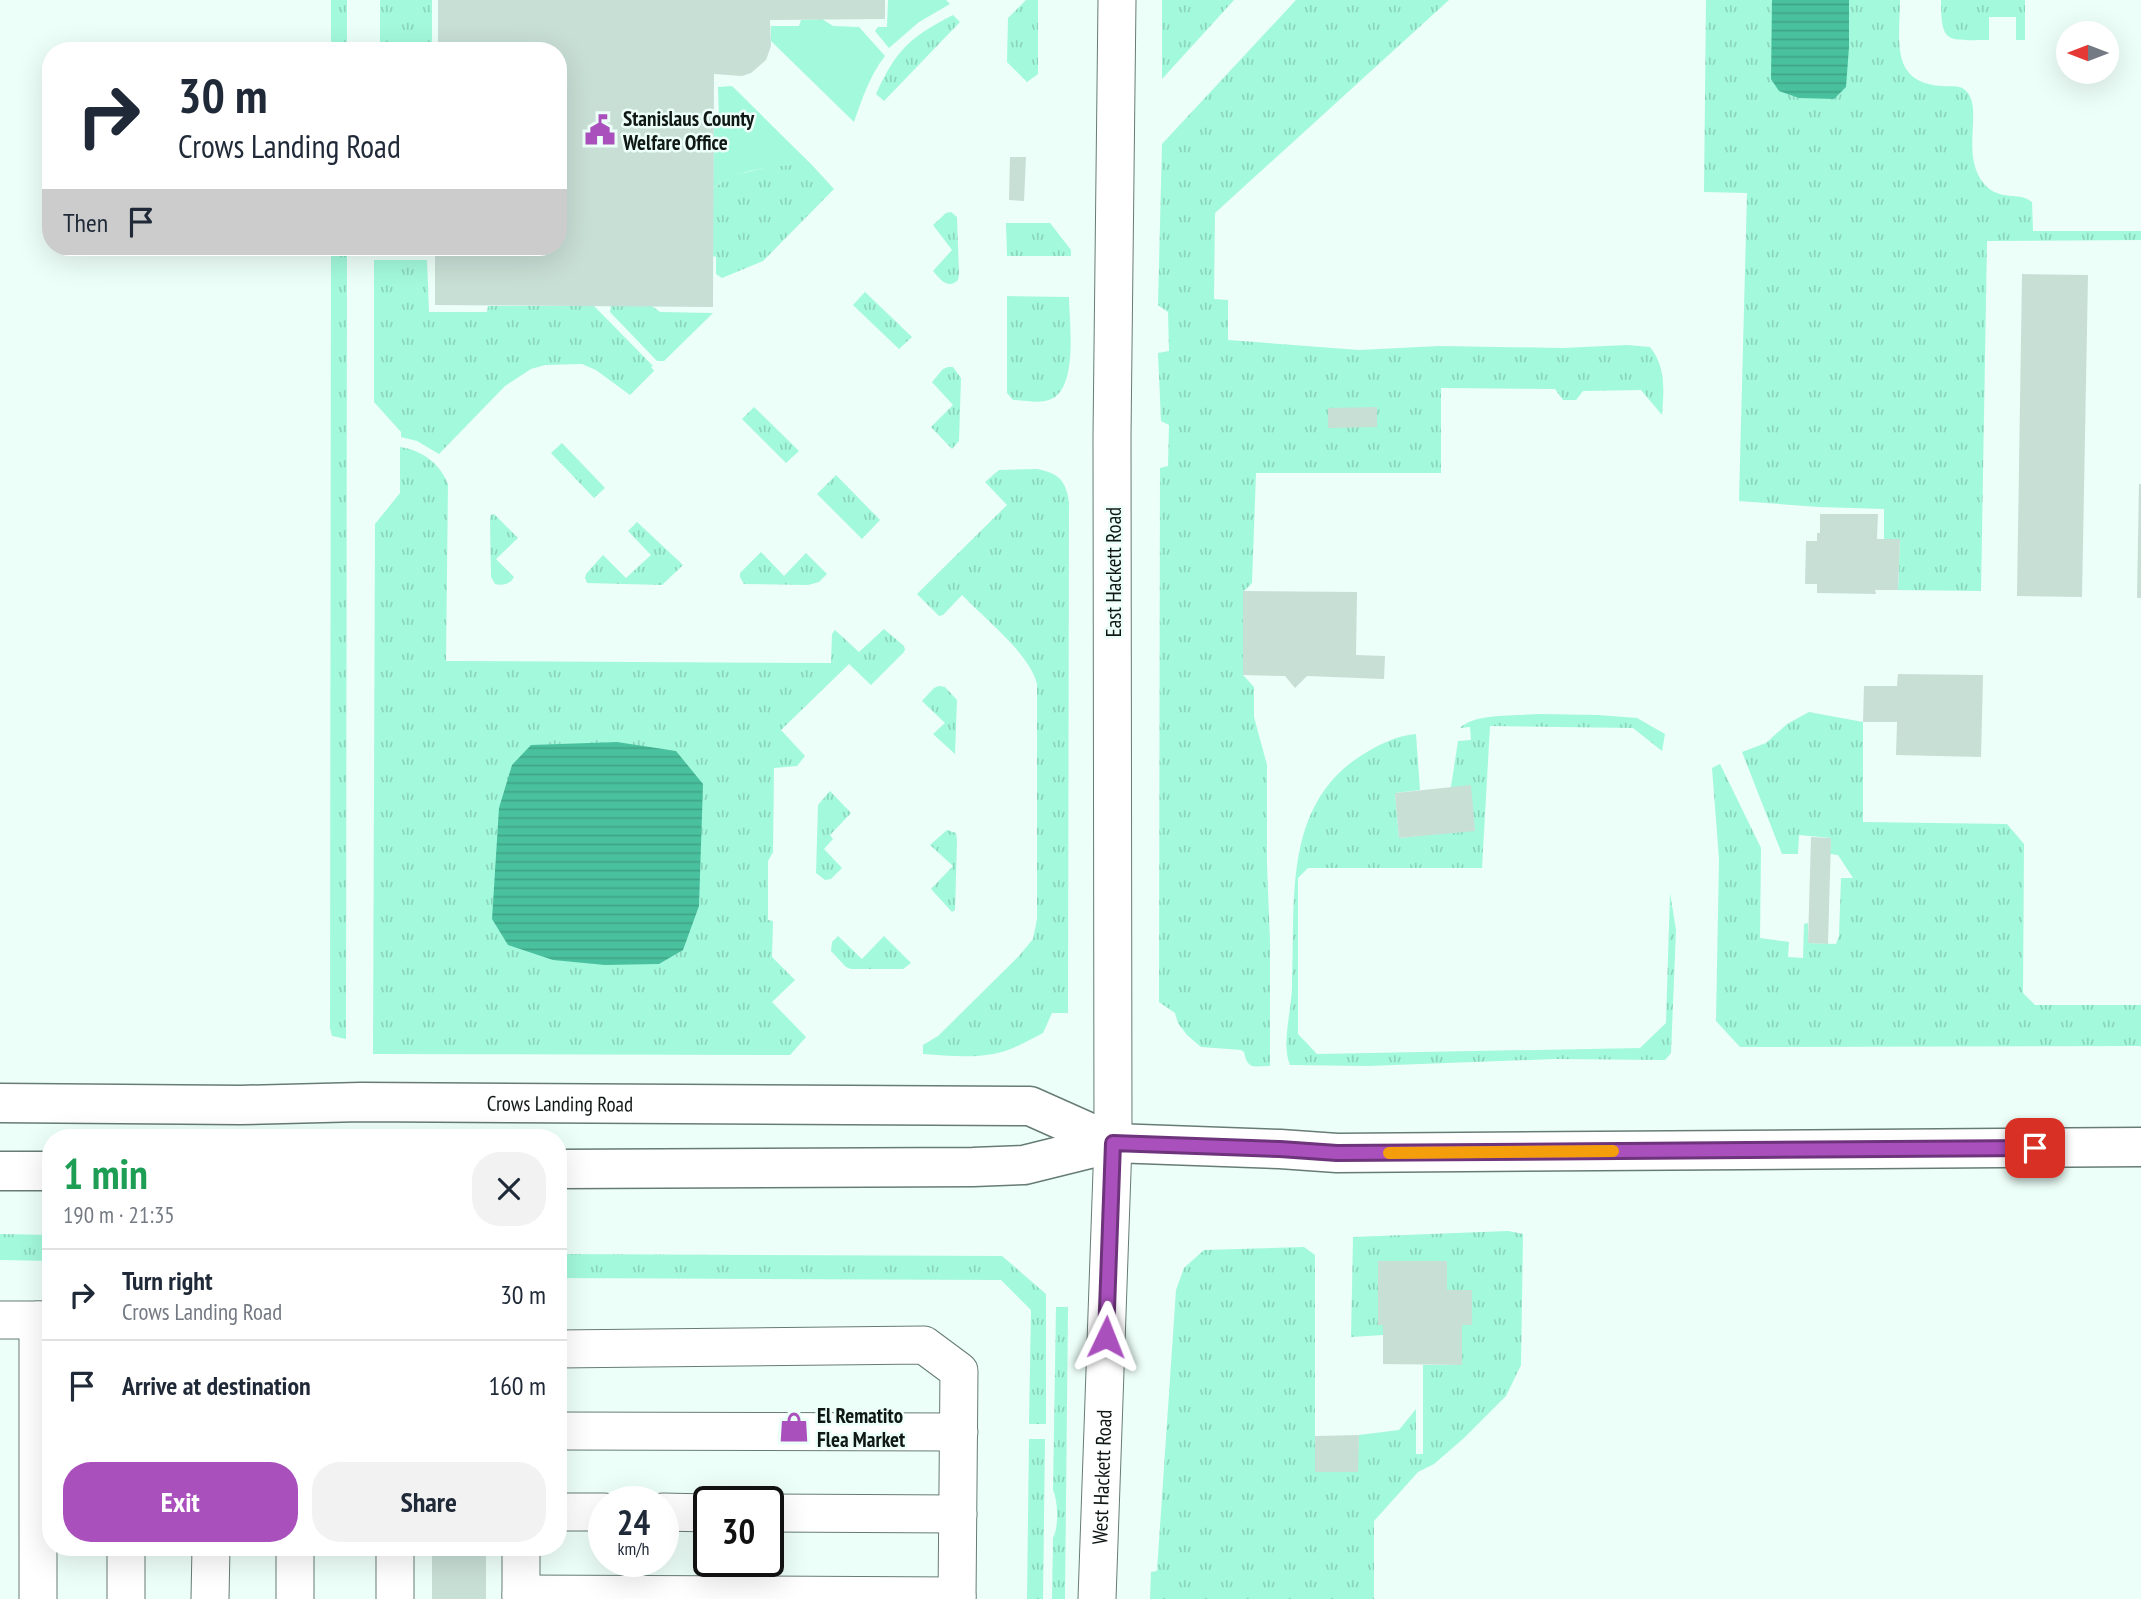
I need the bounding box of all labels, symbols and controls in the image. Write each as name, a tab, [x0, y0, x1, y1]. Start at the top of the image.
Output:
north arrow	[2056, 21, 2119, 84]
map controls	[2056, 21, 2119, 84]
text: 30 m	[178, 63, 267, 127]
icon: right	[63, 70, 154, 161]
place label: Stanislaus County Welfare Office	[622, 105, 755, 156]
public building icon: Stanislaus County Welfare Office	[583, 113, 617, 147]
text: Crows Landing Road	[178, 125, 401, 167]
icon: arrive	[122, 203, 160, 241]
text: Then	[63, 206, 108, 239]
street label: East Hackett Road	[1100, 507, 1127, 637]
street label: Crows Landing Road	[487, 1089, 633, 1117]
pin	[2005, 1118, 2065, 1178]
icon: arrive	[2016, 1129, 2054, 1167]
text: 1 min	[63, 1146, 148, 1201]
button: close	[472, 1152, 546, 1226]
text: 190 m · 21:35	[63, 1200, 175, 1229]
text: Turn right	[122, 1264, 213, 1297]
icon: right	[63, 1276, 101, 1314]
text: 30 m	[500, 1278, 546, 1311]
text: Crows Landing Road	[122, 1297, 282, 1326]
position arrow	[1069, 1300, 1143, 1374]
icon: arrive	[63, 1367, 101, 1405]
text: Arrive at destination	[122, 1369, 311, 1402]
text: 160 m	[488, 1369, 546, 1402]
place label: El Rematito Flea Market	[817, 1402, 905, 1453]
street label: West Hackett Road	[1085, 1409, 1117, 1545]
shop icon: El Rematito Flea Market	[777, 1410, 811, 1444]
button: Exit	[63, 1462, 298, 1542]
button: Share	[312, 1462, 546, 1542]
speed limit sign: 30	[693, 1486, 784, 1577]
text: 24	[617, 1499, 650, 1545]
text: km/h	[618, 1537, 649, 1560]

